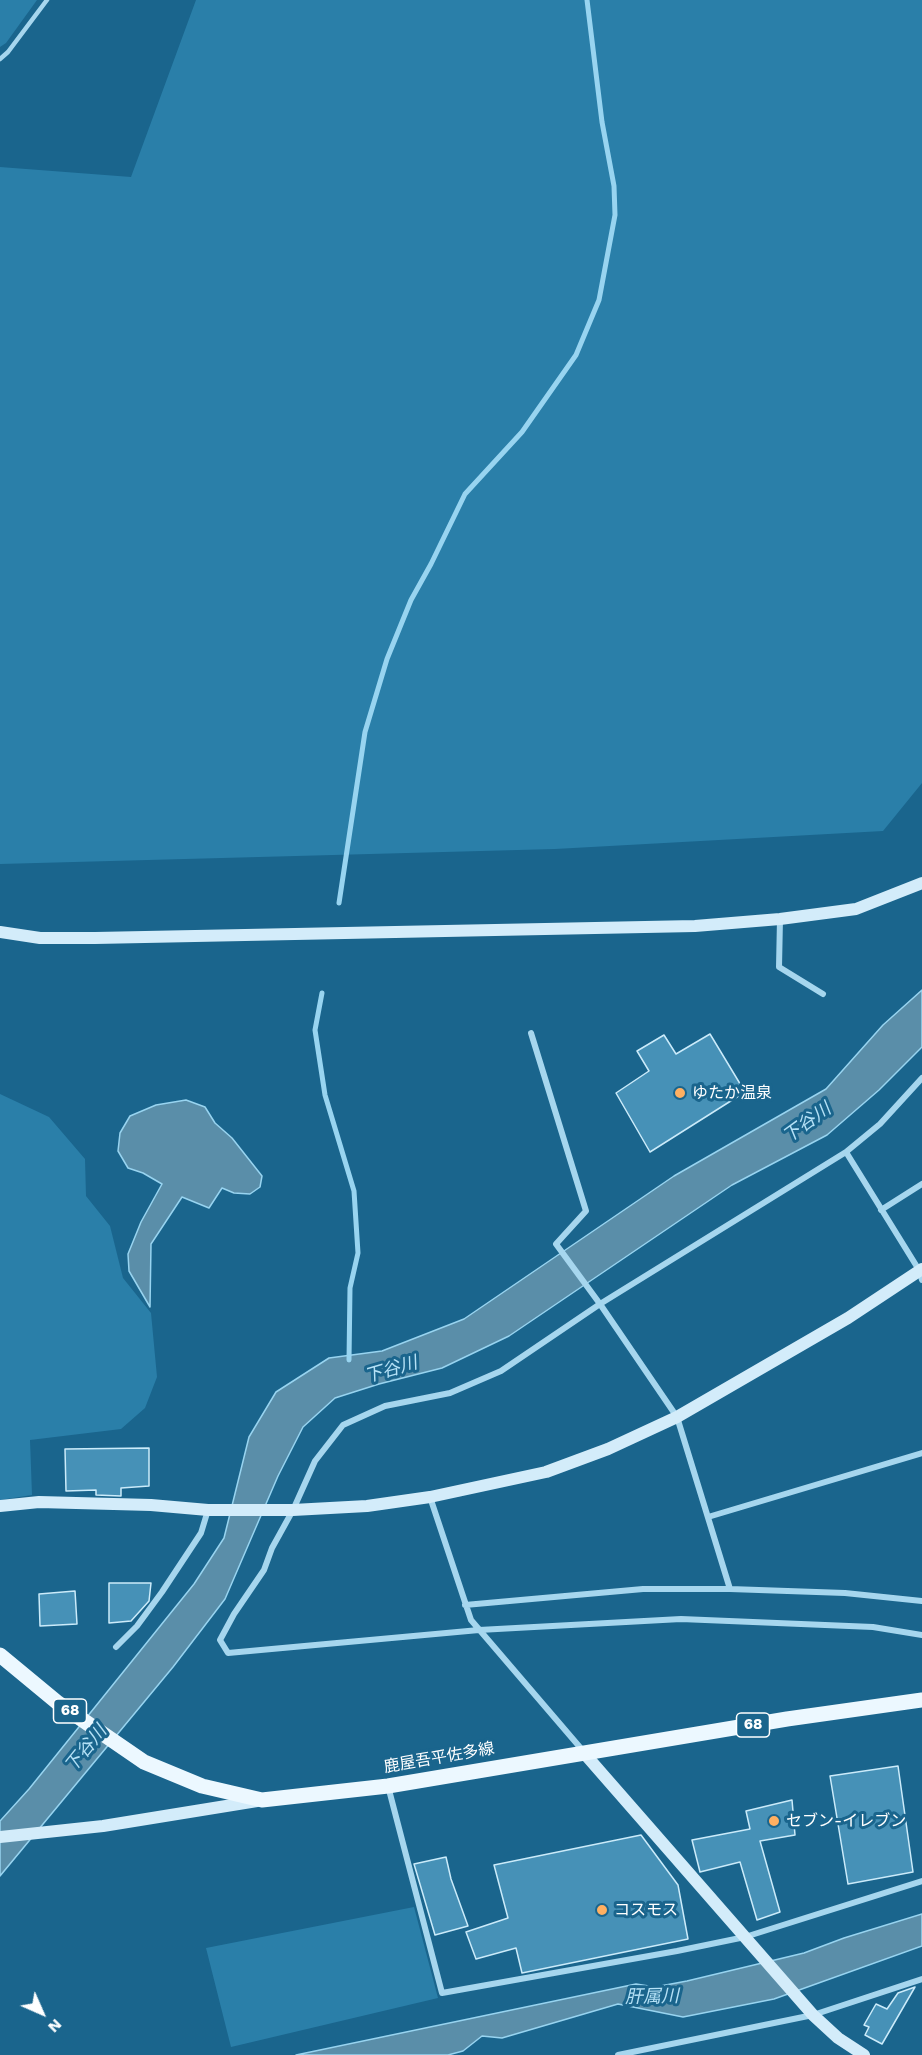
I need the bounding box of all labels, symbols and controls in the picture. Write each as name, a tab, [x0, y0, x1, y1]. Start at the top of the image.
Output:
place label: ゆたか温泉	[692, 1083, 772, 1103]
marker: ゆたか温泉	[673, 1086, 687, 1100]
water label: 下谷川	[779, 1098, 835, 1148]
water label: 下谷川	[362, 1352, 420, 1388]
road number: 68	[54, 1699, 86, 1723]
road number: 68	[736, 1713, 770, 1737]
water label: 下谷川	[61, 1721, 111, 1777]
street label: 鹿屋吾平佐多線	[382, 1739, 496, 1777]
place label: セブン-イレブン	[786, 1811, 906, 1831]
marker: セブン-イレブン	[767, 1814, 781, 1828]
place label: コスモス	[614, 1900, 678, 1920]
marker: コスモス	[595, 1903, 609, 1917]
north arrow	[12, 1983, 72, 2043]
water label: 肝属川	[625, 1986, 679, 2008]
text: N	[44, 2015, 66, 2037]

